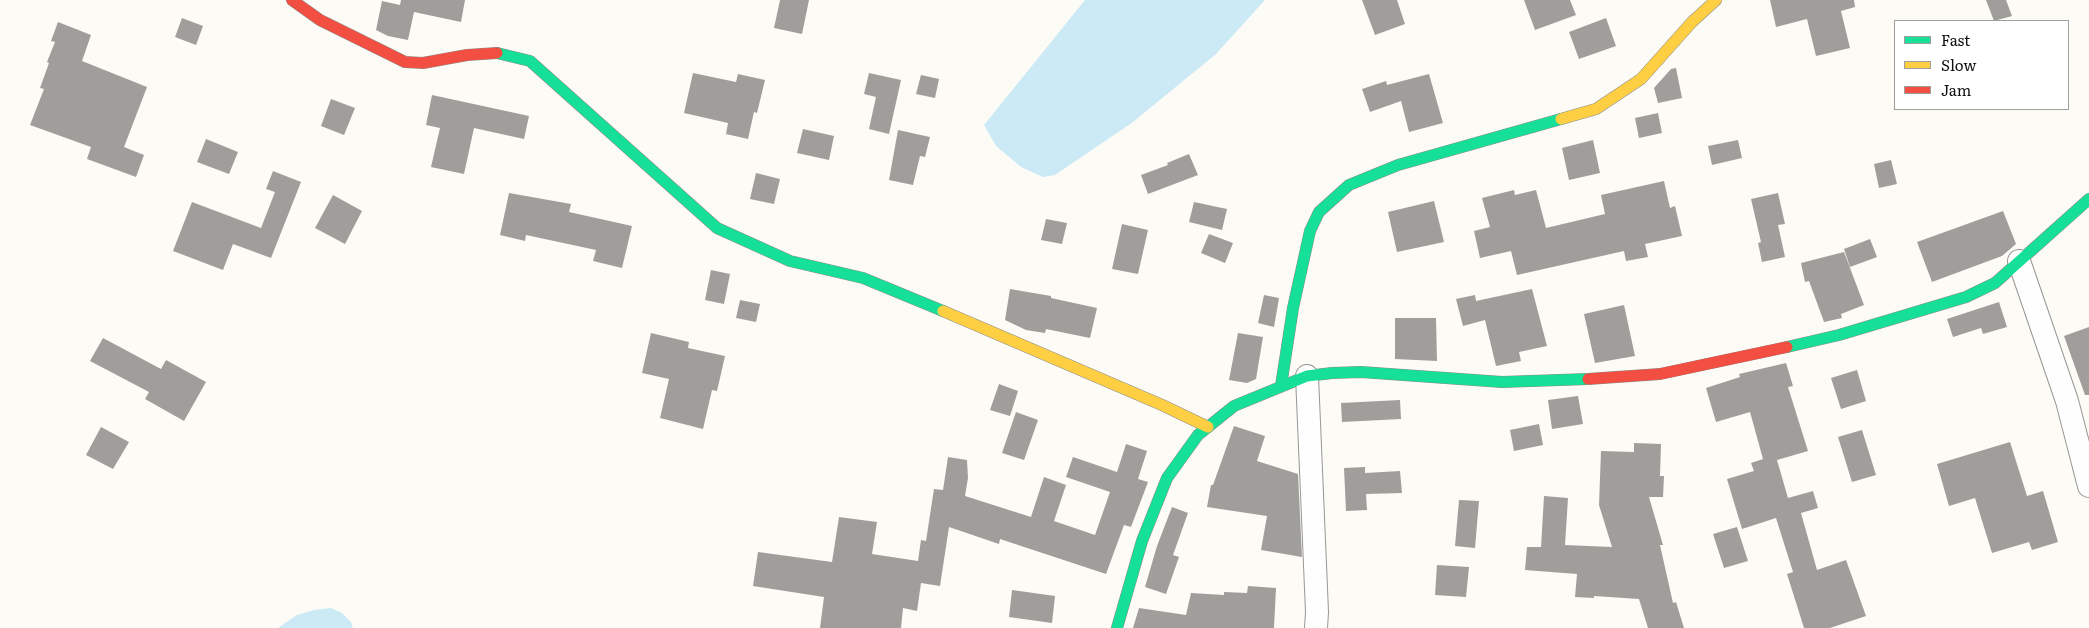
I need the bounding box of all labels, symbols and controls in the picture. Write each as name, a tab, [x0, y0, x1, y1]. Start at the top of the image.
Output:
legend	[1894, 20, 2069, 110]
text: Fast	[1941, 28, 1970, 51]
text: Slow	[1941, 53, 1976, 76]
text: Jam	[1941, 78, 1971, 101]

